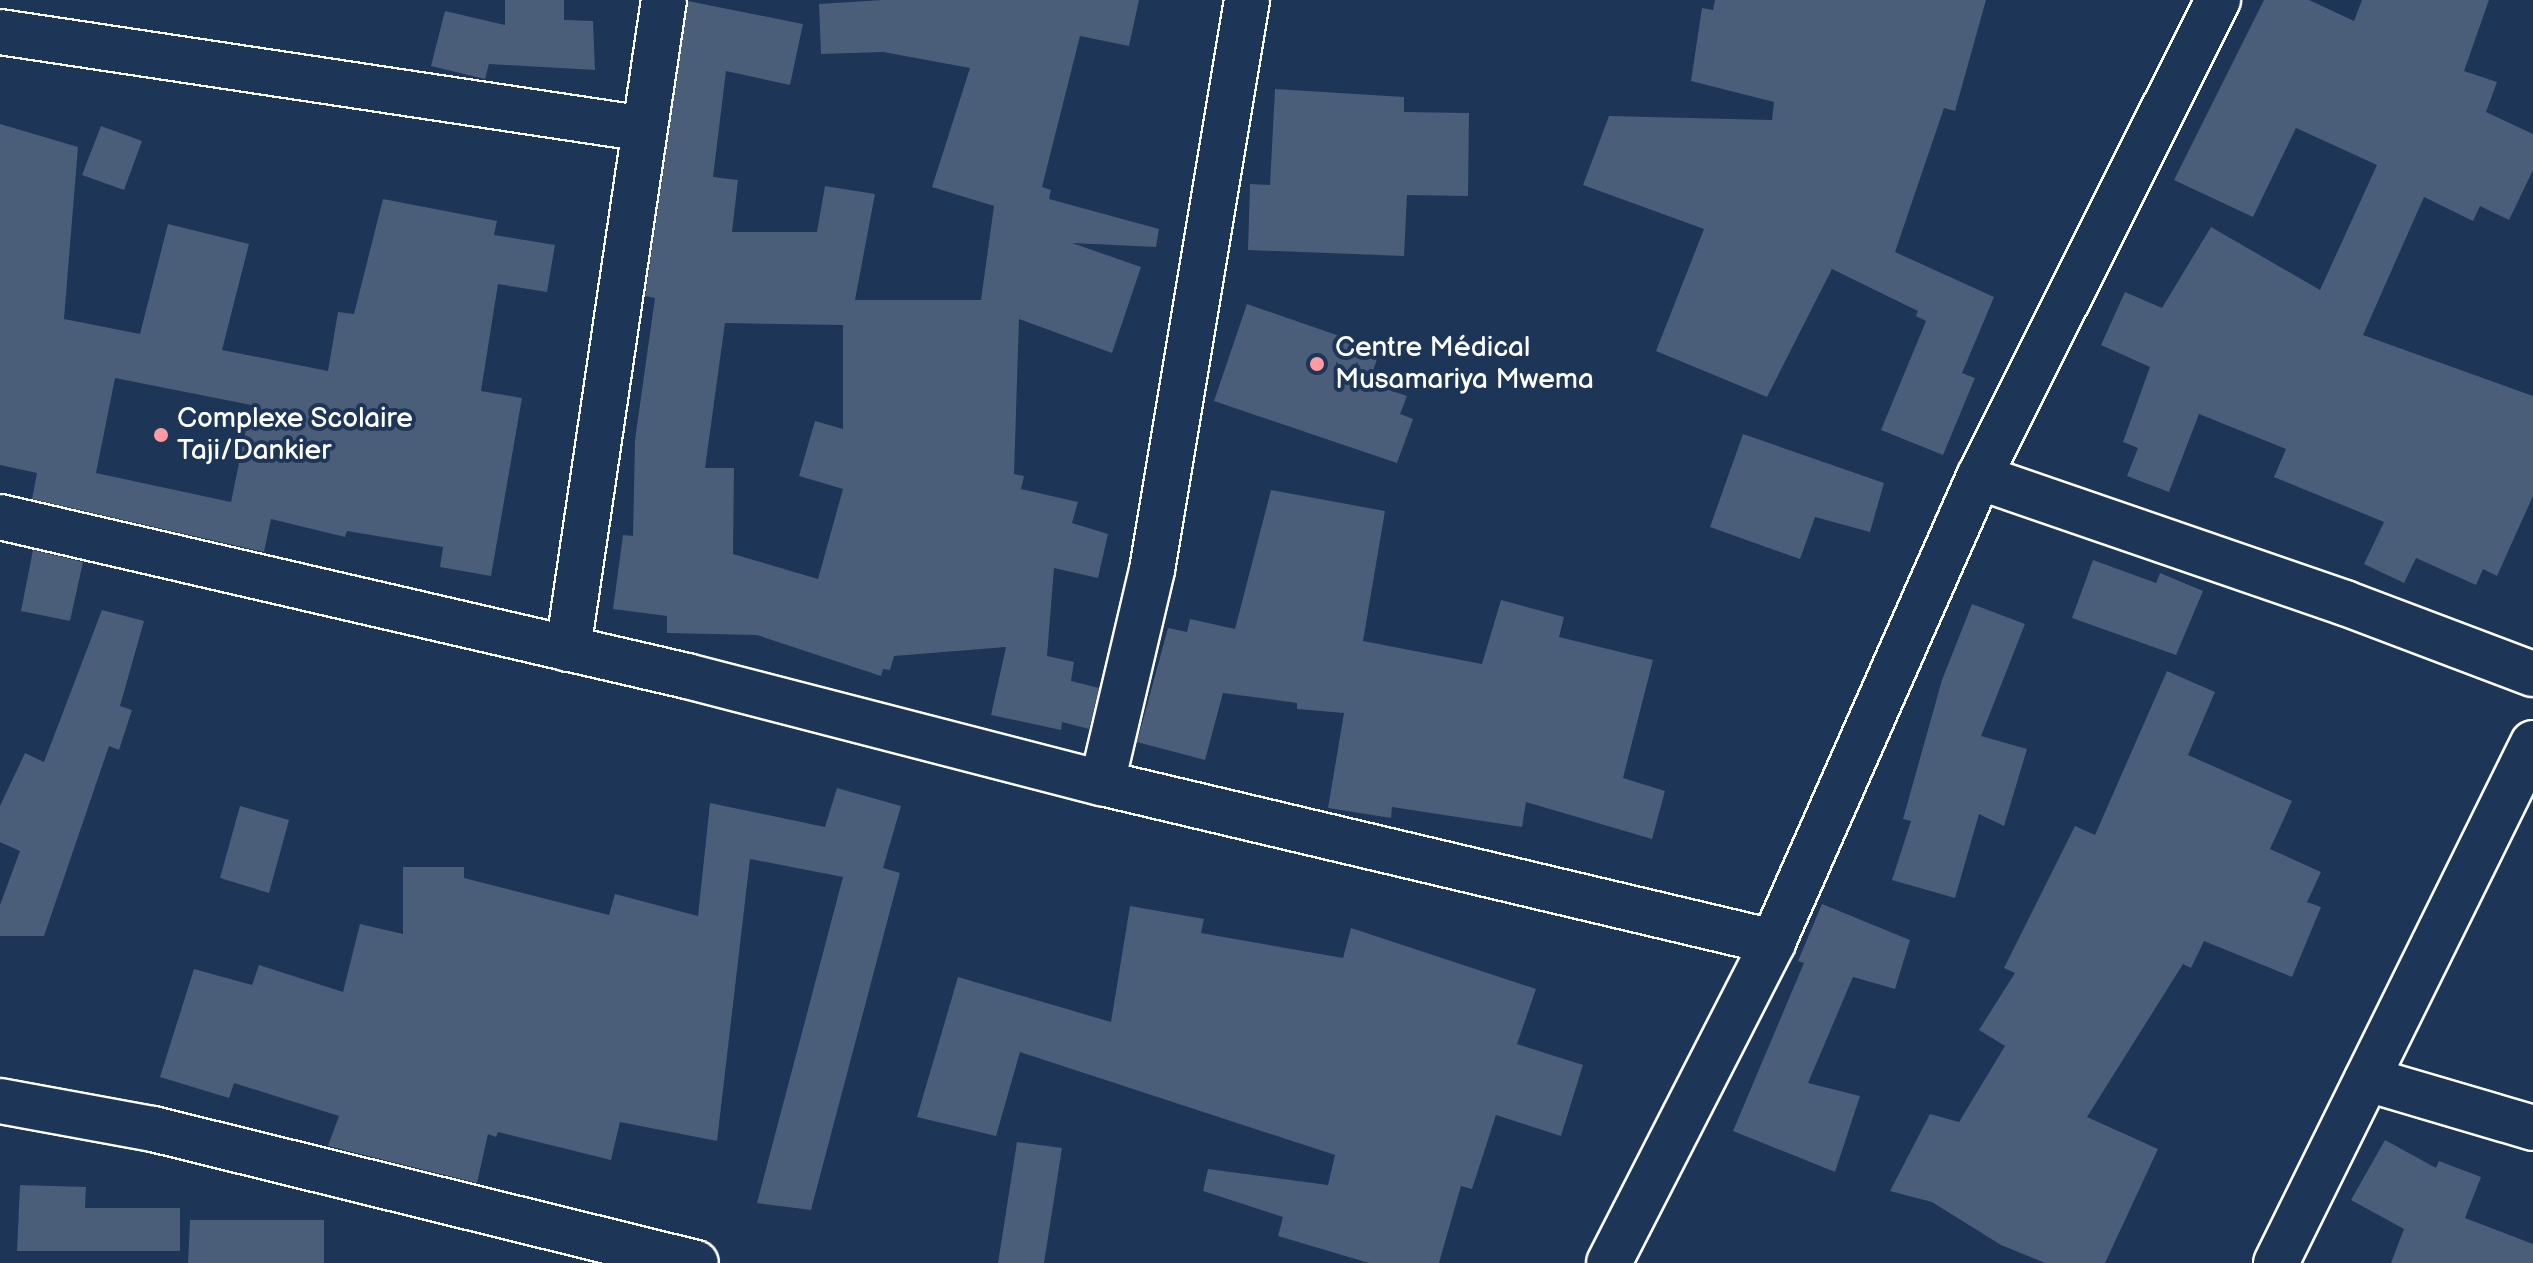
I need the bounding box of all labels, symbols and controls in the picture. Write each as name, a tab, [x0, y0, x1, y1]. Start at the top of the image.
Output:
place label: Centre Médical Musamariya Mwema	[1335, 331, 1594, 397]
marker: Centre Médical Musamariya Mwema	[1306, 353, 1328, 375]
place label: Complexe Scolaire Taji/Dankier	[177, 402, 413, 468]
marker: Complexe Scolaire Taji/Dankier	[152, 426, 170, 444]

